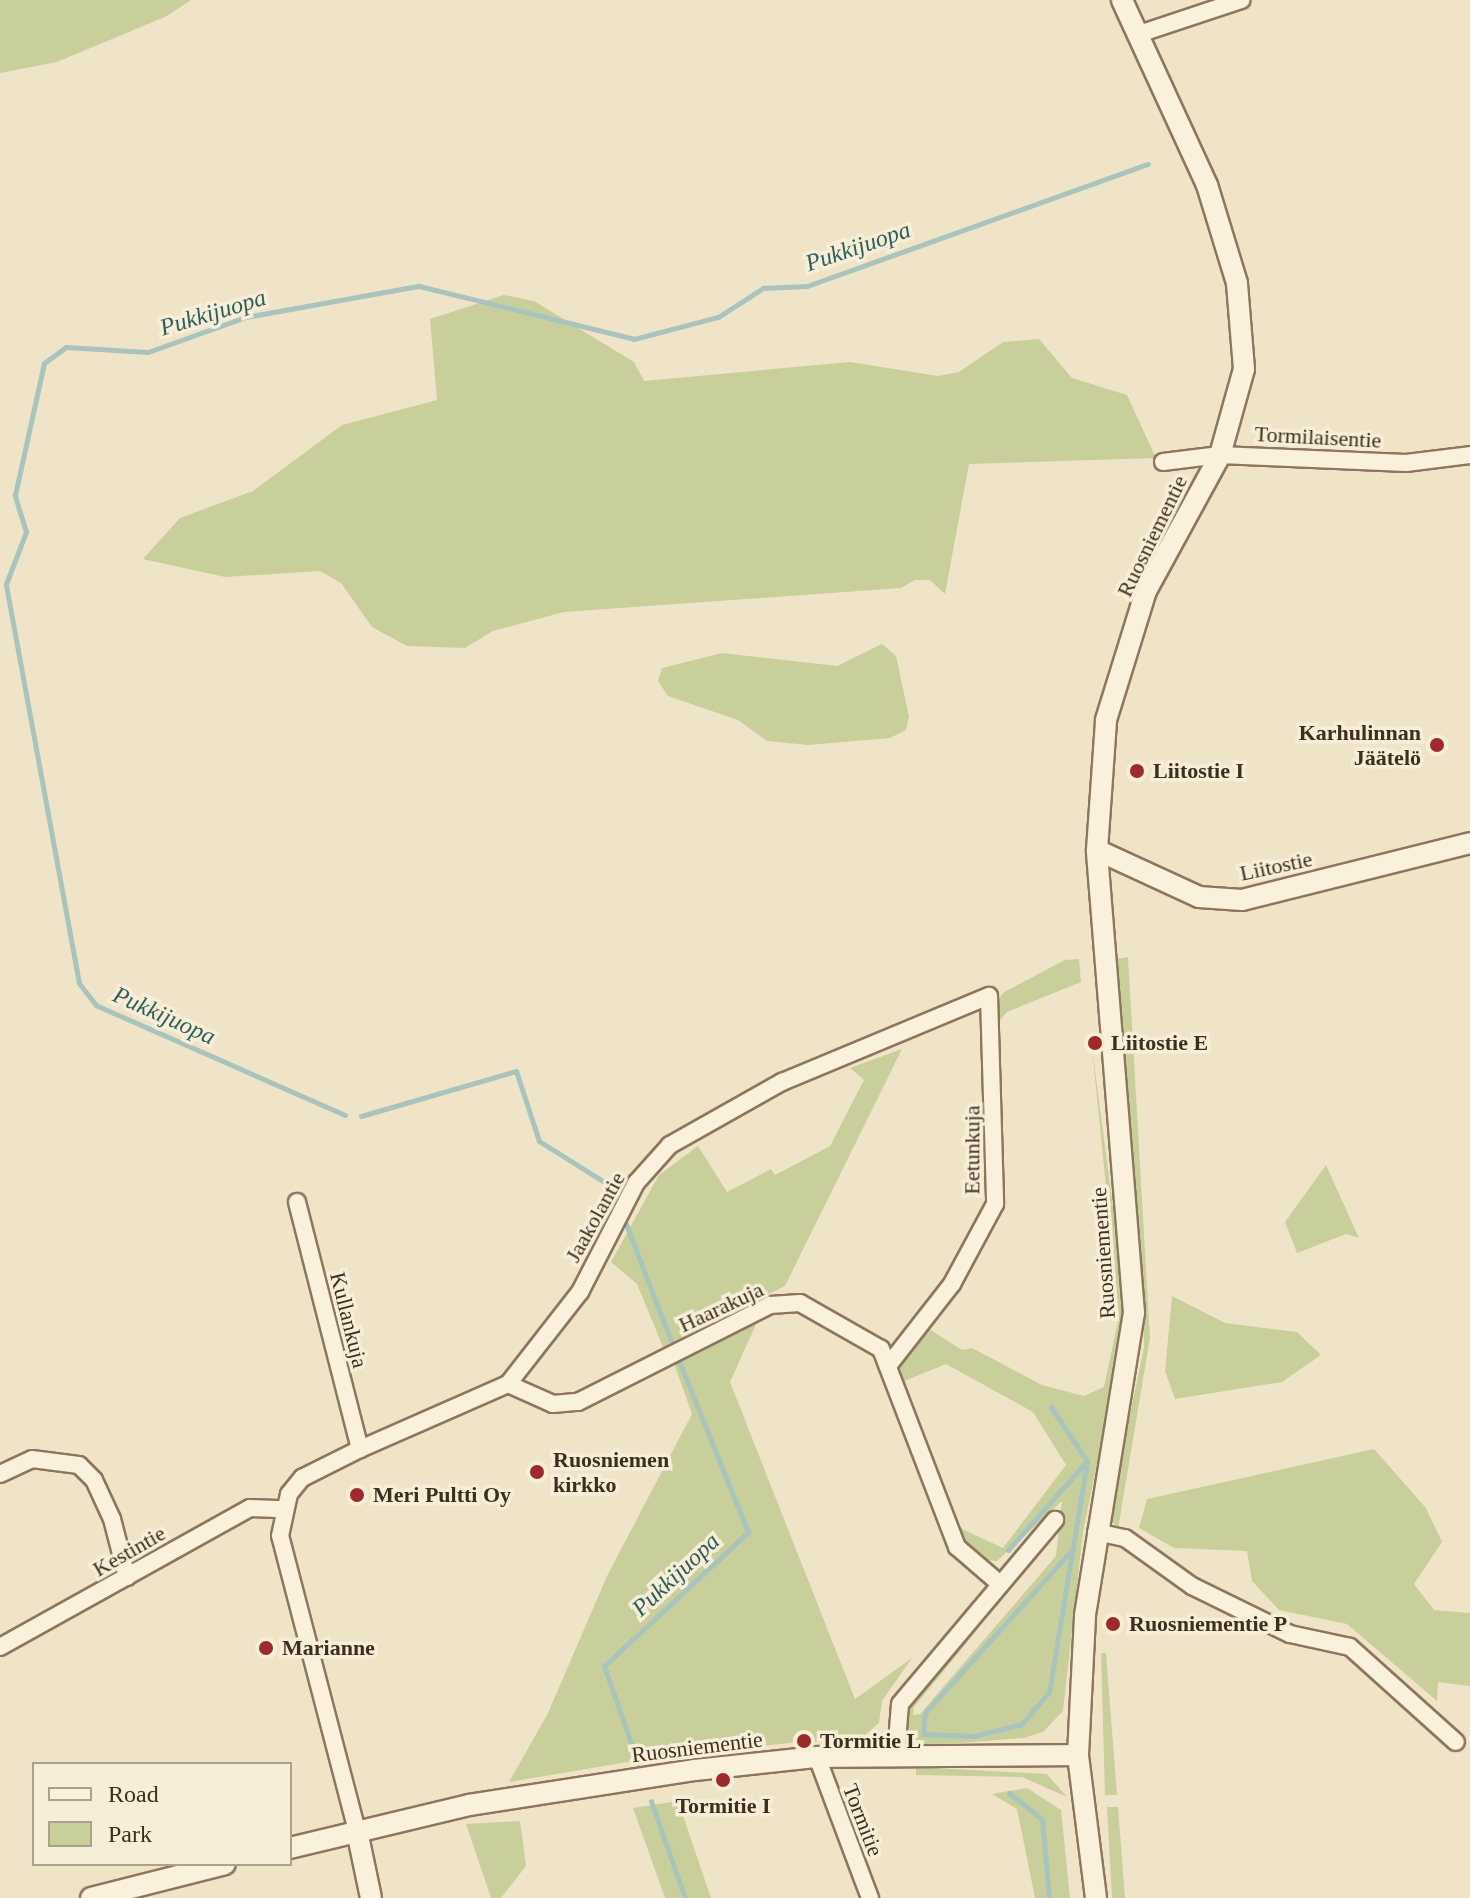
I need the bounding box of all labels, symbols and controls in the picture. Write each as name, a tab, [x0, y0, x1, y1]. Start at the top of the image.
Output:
water label: Pukkijuopa	[802, 216, 914, 278]
water label: Pukkijuopa	[157, 283, 269, 343]
street label: Tormilaisentie	[1254, 421, 1382, 453]
street label: Ruosniementie	[1111, 471, 1193, 601]
place label: Karhulinnan Jäätelö	[1299, 719, 1421, 770]
marker: Karhulinnan Jäätelö	[1428, 736, 1446, 754]
place label: Liitostie I	[1153, 758, 1244, 784]
marker: Liitostie I	[1128, 762, 1146, 780]
street label: Liitostie	[1237, 845, 1315, 887]
water label: Pukkijuopa	[108, 981, 220, 1051]
place label: Liitostie E	[1111, 1030, 1208, 1056]
marker: Liitostie E	[1086, 1034, 1104, 1052]
street label: Eetunkuja	[959, 1105, 985, 1195]
street label: Jaakolantie	[559, 1167, 631, 1267]
street label: Ruosniementie	[1085, 1186, 1121, 1320]
street label: Kullankuja	[324, 1269, 374, 1371]
street label: Haarakuja	[674, 1276, 768, 1338]
place label: Ruosniemen kirkko	[553, 1446, 669, 1498]
marker: Ruosniemen kirkko	[528, 1463, 546, 1481]
place label: Meri Pultti Oy	[373, 1482, 511, 1508]
marker: Meri Pultti Oy	[348, 1486, 366, 1504]
street label: Kestintie	[88, 1520, 170, 1582]
water label: Pukkijuopa	[626, 1527, 726, 1623]
place label: Ruosniementie P	[1129, 1611, 1287, 1637]
marker: Ruosniementie P	[1104, 1615, 1122, 1633]
place label: Marianne	[282, 1635, 375, 1661]
marker: Marianne	[257, 1639, 275, 1657]
street label: Ruosniementie	[630, 1726, 764, 1768]
place label: Tormitie L	[820, 1728, 921, 1754]
marker: Tormitie L	[795, 1732, 813, 1750]
legend	[32, 1762, 292, 1866]
marker: Tormitie I	[714, 1771, 732, 1789]
street label: Tormitie	[837, 1780, 889, 1860]
text: Road	[108, 1781, 159, 1807]
place label: Tormitie I	[675, 1793, 771, 1819]
text: Park	[108, 1821, 152, 1847]

